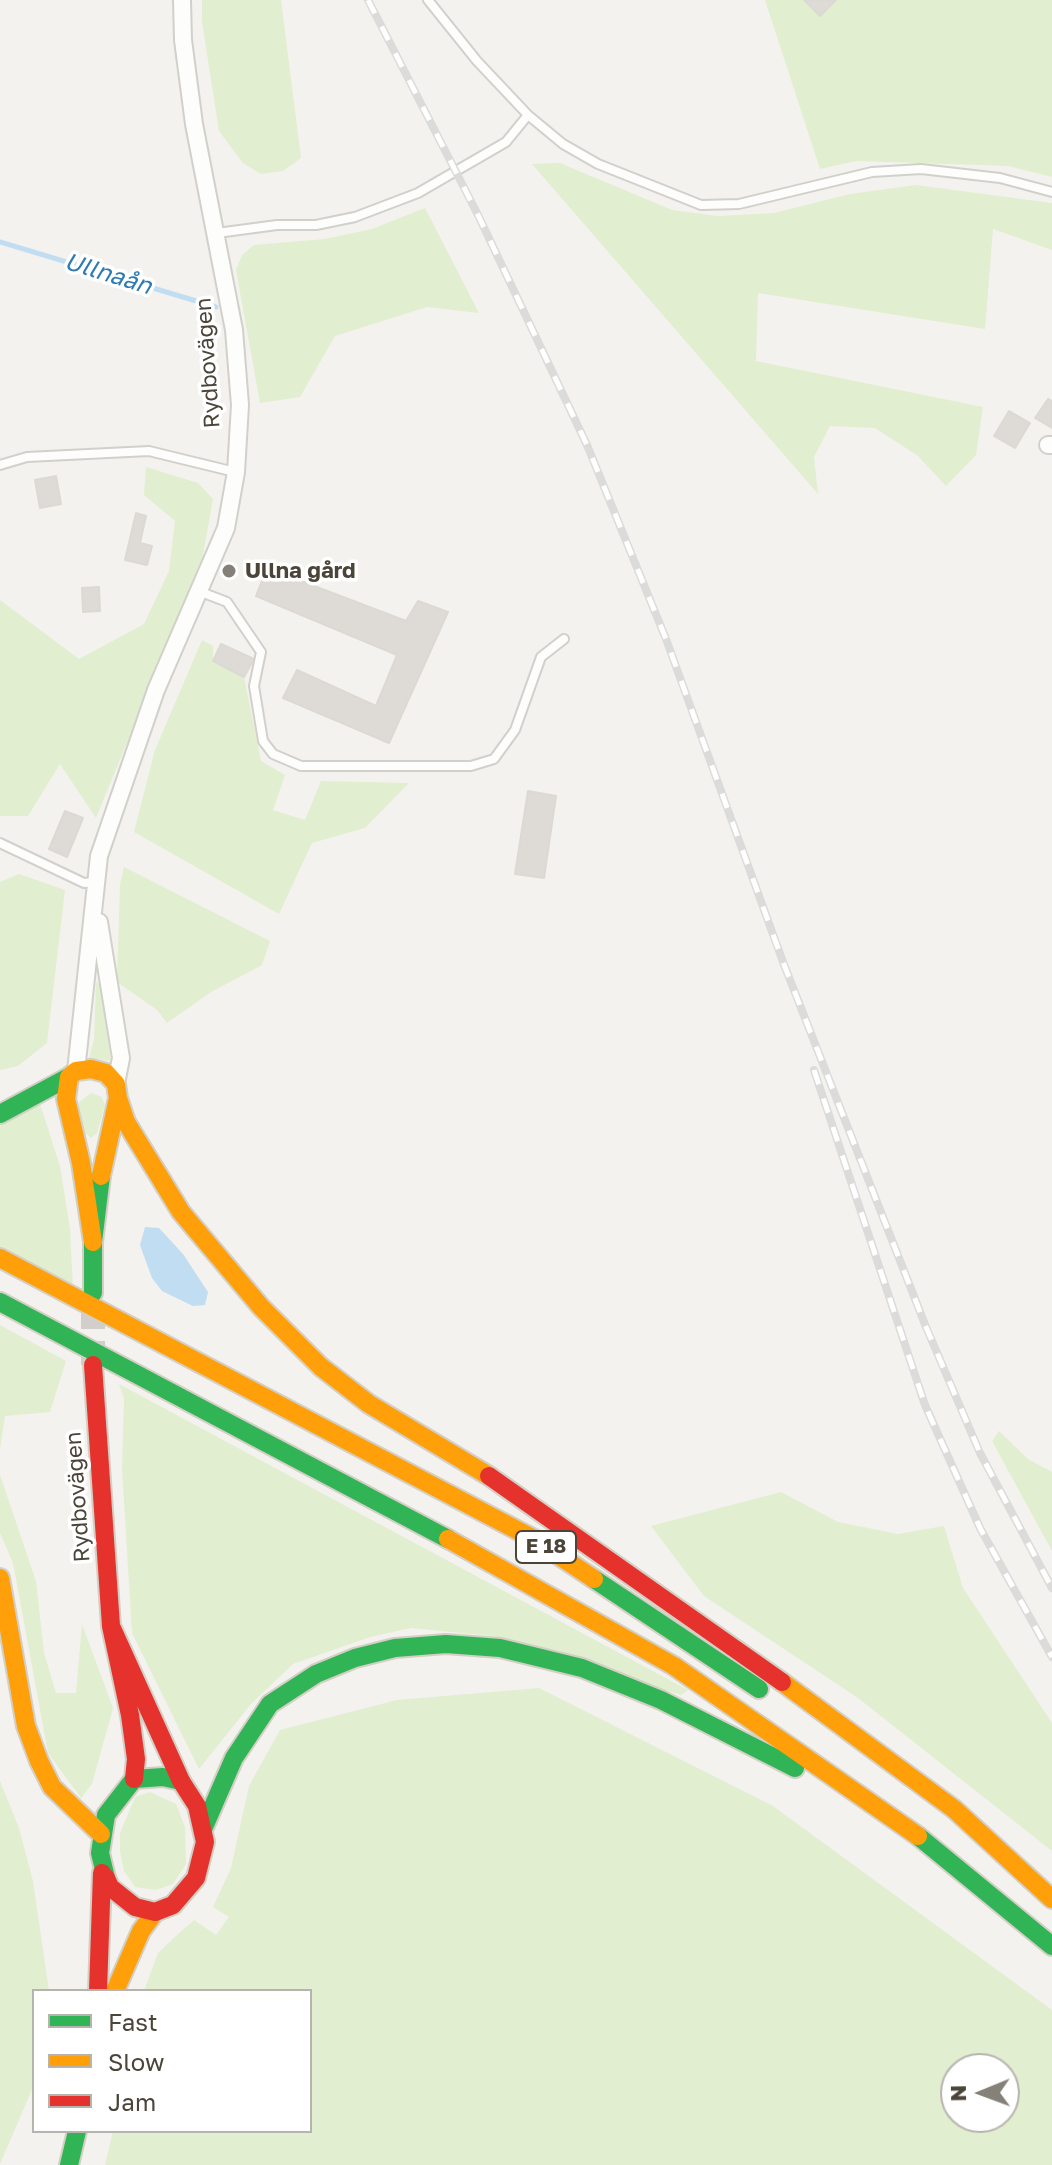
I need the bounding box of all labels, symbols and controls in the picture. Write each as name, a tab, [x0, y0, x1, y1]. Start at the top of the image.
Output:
water label: Ullnaån	[61, 247, 155, 301]
street label: Rydbovägen	[190, 297, 226, 429]
place label: Ullna gård	[245, 558, 355, 584]
marker: Ullna gård	[220, 562, 238, 580]
street label: Rydbovägen	[60, 1431, 96, 1563]
road number: E 18	[516, 1531, 576, 1563]
legend	[32, 1989, 312, 2133]
text: Fast	[108, 2007, 158, 2036]
text: Slow	[108, 2047, 164, 2076]
north arrow	[940, 2053, 1020, 2133]
text: N	[944, 2085, 971, 2102]
text: Jam	[108, 2087, 156, 2116]

